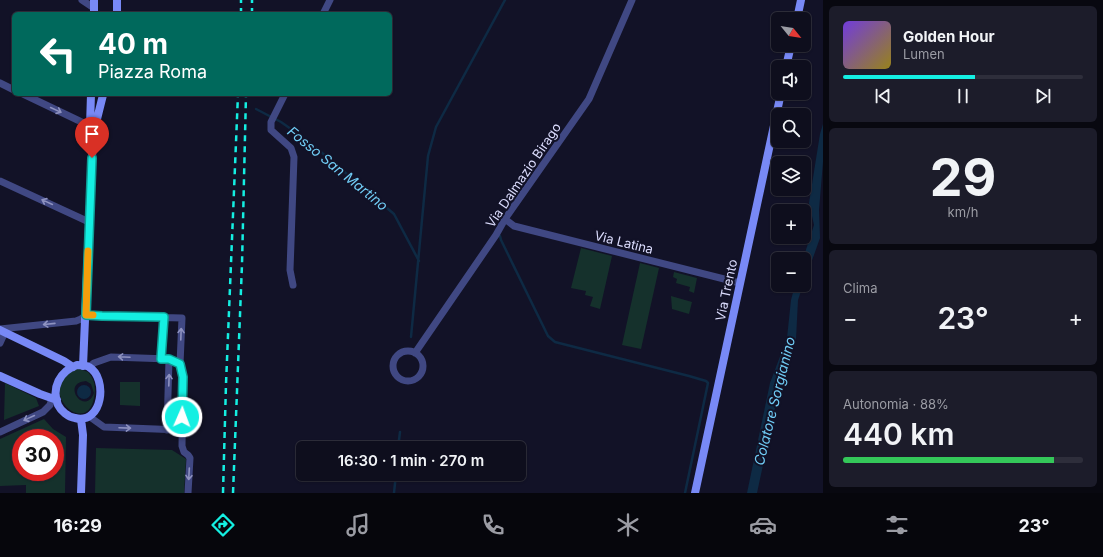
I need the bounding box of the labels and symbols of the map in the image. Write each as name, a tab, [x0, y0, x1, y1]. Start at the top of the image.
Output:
north arrow	[771, 12, 811, 52]
one-way arrow	[50, 107, 62, 114]
pin	[75, 117, 109, 158]
street label: Via Dalmazio Birago	[482, 119, 564, 230]
water label: Fosso San Martino	[284, 122, 392, 214]
one-way arrow	[41, 198, 53, 205]
street label: Via Latina	[593, 227, 655, 257]
street label: Via Trento	[712, 258, 740, 322]
one-way arrow	[43, 320, 56, 328]
one-way arrow	[178, 328, 185, 341]
water label: Colatore Sorgianino	[750, 335, 798, 467]
one-way arrow	[118, 353, 131, 361]
one-way arrow	[165, 374, 172, 387]
position arrow	[161, 396, 203, 438]
one-way arrow	[24, 415, 36, 422]
one-way arrow	[118, 424, 131, 432]
speed limit sign: 30	[12, 429, 64, 481]
one-way arrow	[185, 467, 193, 480]

